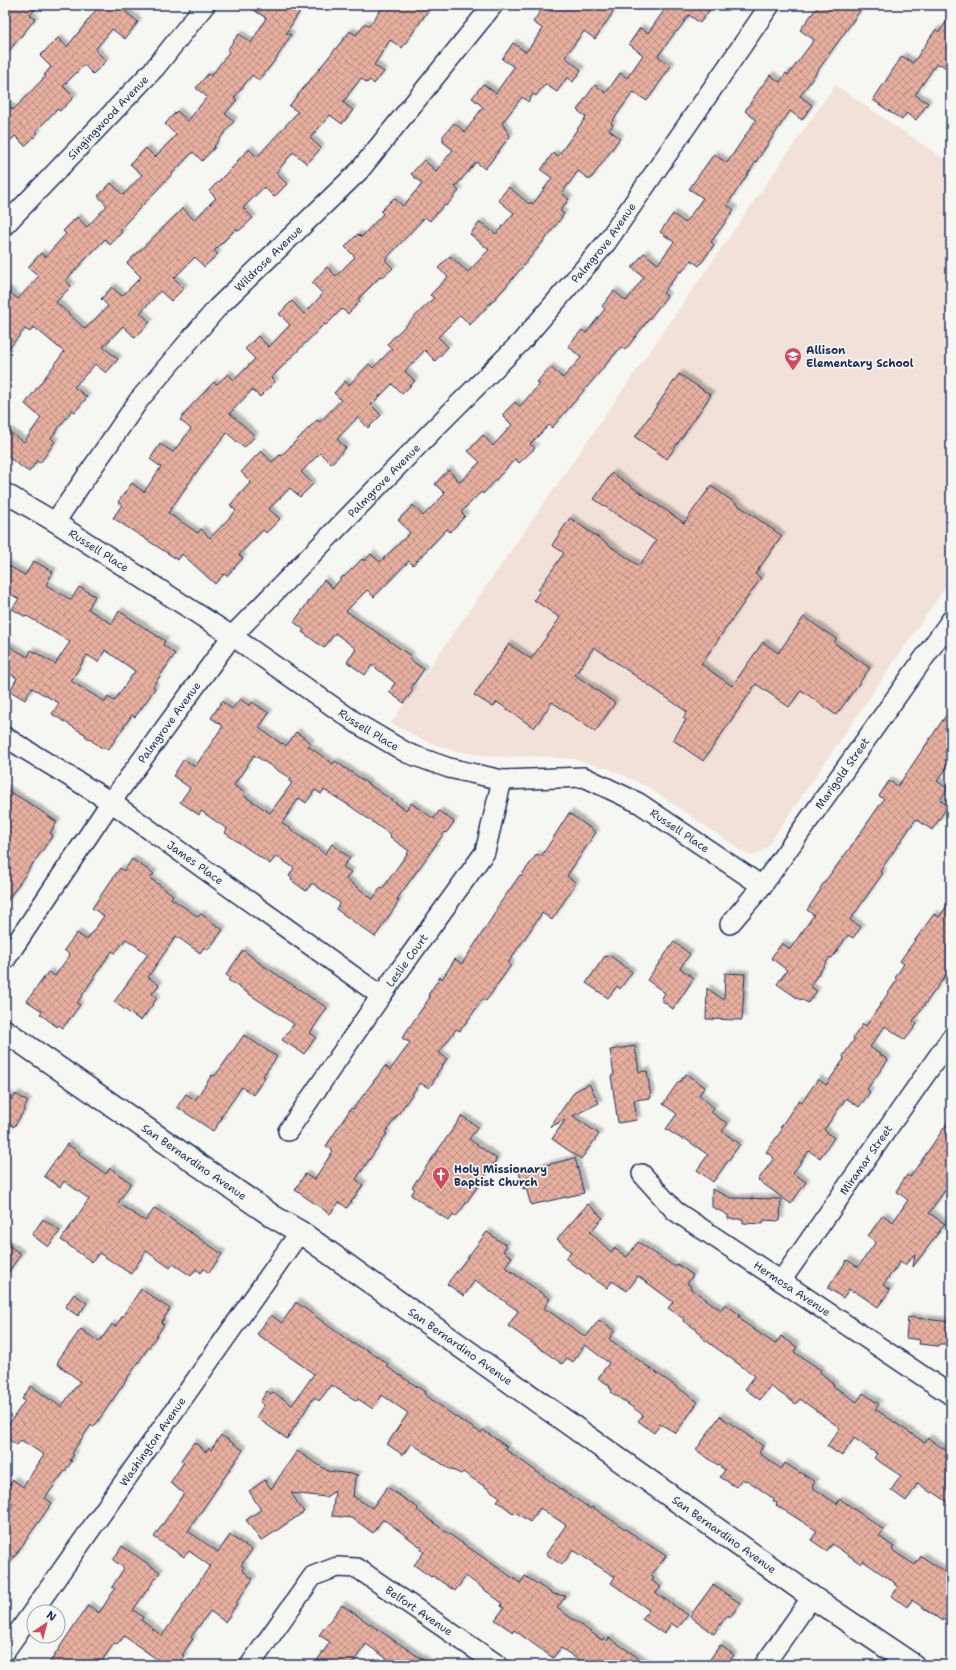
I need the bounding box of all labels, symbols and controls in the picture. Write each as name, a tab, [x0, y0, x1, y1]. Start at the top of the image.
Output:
street label: Singingwood Avenue	[65, 72, 152, 163]
street label: Palmgrove Avenue	[568, 200, 639, 286]
street label: Wildrose Avenue	[231, 223, 306, 295]
place label: Allison Elementary School	[806, 343, 914, 371]
school or university icon: Allison Elementary School	[783, 346, 803, 371]
street label: Palmgrove Avenue	[345, 441, 424, 521]
street label: Russell Place	[66, 526, 132, 576]
street label: Palmgrove Avenue	[135, 679, 204, 766]
street label: Russell Place	[335, 705, 401, 754]
street label: Marigold Street	[812, 735, 873, 812]
street label: Russell Place	[647, 806, 712, 856]
street label: James Place	[164, 838, 226, 888]
street label: Leslie Court	[383, 931, 432, 990]
street label: San Bernardino Avenue	[138, 1121, 249, 1204]
street label: Miramar Street	[837, 1122, 896, 1198]
place label: Holy Missionary Baptist Church	[454, 1162, 547, 1190]
church icon: Holy Missionary Baptist Church	[431, 1165, 451, 1190]
street label: Hermosa Avenue	[750, 1258, 833, 1320]
street label: San Bernardino Avenue	[405, 1304, 515, 1389]
street label: Washington Avenue	[116, 1394, 189, 1489]
street label: San Bernardino Avenue	[669, 1493, 779, 1577]
street label: Belfort Avenue	[382, 1583, 455, 1639]
north arrow	[26, 1604, 66, 1644]
text: N	[44, 1608, 60, 1625]

